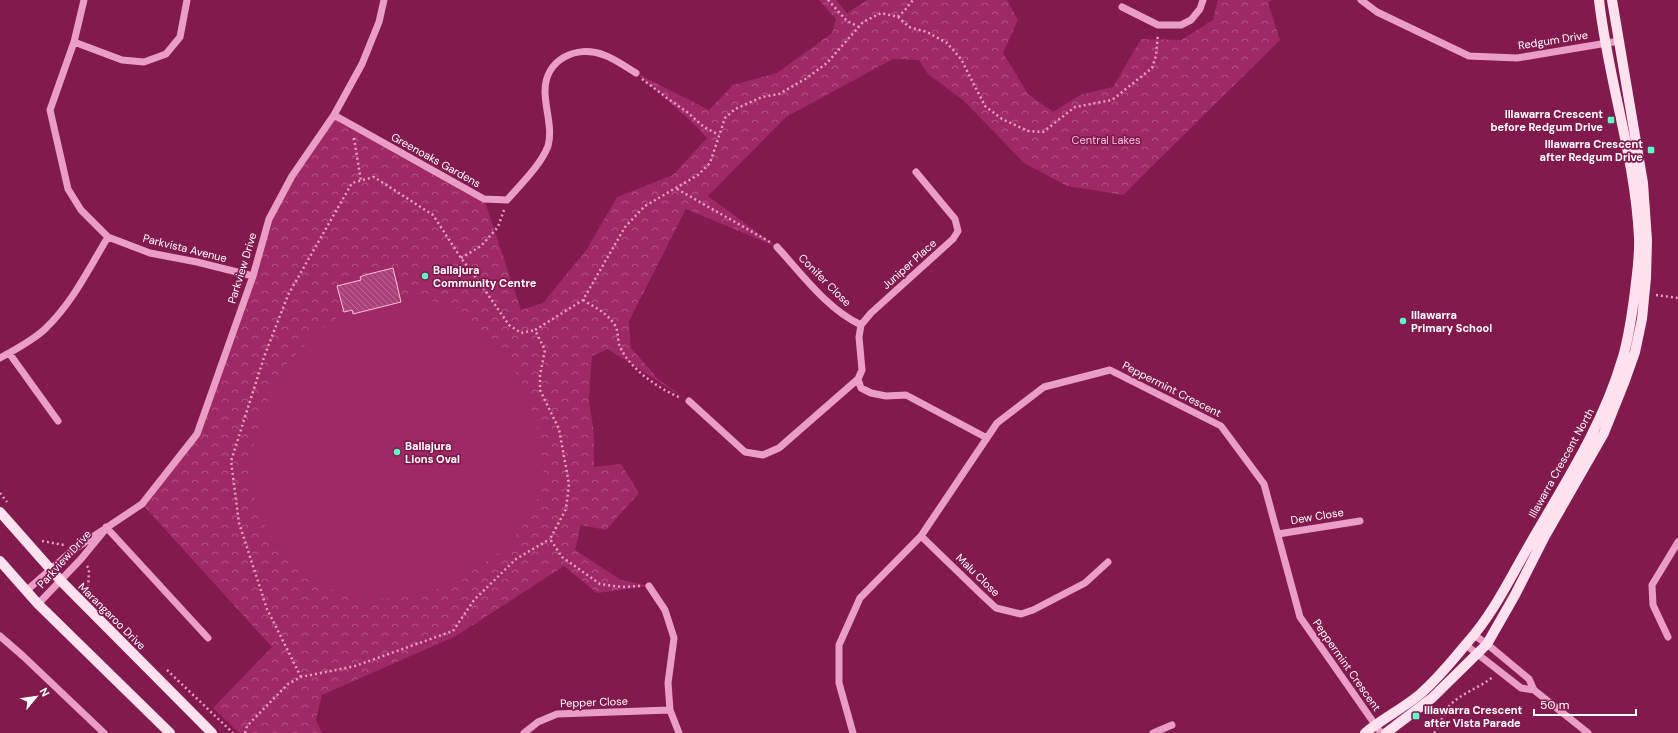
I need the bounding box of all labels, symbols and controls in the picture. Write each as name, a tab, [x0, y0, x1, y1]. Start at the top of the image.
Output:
street label: Redgum Drive	[1517, 28, 1589, 52]
place label: Illawarra Crescent before Redgum Drive	[1490, 107, 1603, 134]
marker: Illawarra Crescent before Redgum Drive	[1606, 115, 1616, 125]
street label: Greenoaks Gardens	[389, 130, 483, 190]
park label: Central Lakes	[1072, 133, 1140, 147]
place label: Illawarra Crescent after Redgum Drive	[1540, 137, 1643, 164]
marker: Illawarra Crescent after Redgum Drive	[1646, 145, 1656, 155]
street label: Parkvista Avenue	[142, 231, 228, 265]
street label: Parkview Drive	[225, 231, 259, 305]
street label: Juniper Place	[879, 236, 939, 292]
street label: Conifer Close	[796, 251, 854, 309]
place label: Ballajura Community Centre	[433, 263, 537, 290]
marker: Ballajura Community Centre	[420, 271, 430, 281]
place label: Illawarra Primary School	[1411, 308, 1492, 335]
marker: Illawarra Primary School	[1398, 316, 1408, 326]
street label: Peppermint Crescent	[1120, 358, 1224, 420]
street label: Illawarra Crescent North	[1525, 406, 1597, 520]
place label: Ballajura Lions Oval	[405, 439, 460, 466]
marker: Ballajura Lions Oval	[392, 447, 402, 457]
street label: Dew Close	[1289, 505, 1345, 527]
street label: Parkview Drive	[34, 527, 94, 591]
street label: Malu Close	[953, 551, 1003, 599]
street label: Marangaroo Drive	[75, 579, 149, 653]
street label: Peppermint Crescent	[1310, 616, 1384, 714]
north arrow	[16, 677, 56, 717]
text: N	[37, 685, 53, 699]
scale bar	[1534, 691, 1636, 717]
street label: Pepper Close	[560, 694, 628, 710]
text: 50 m	[1540, 697, 1569, 713]
place label: Illawarra Crescent after Vista Parade	[1424, 703, 1523, 730]
marker: Illawarra Crescent after Vista Parade	[1411, 711, 1421, 721]

